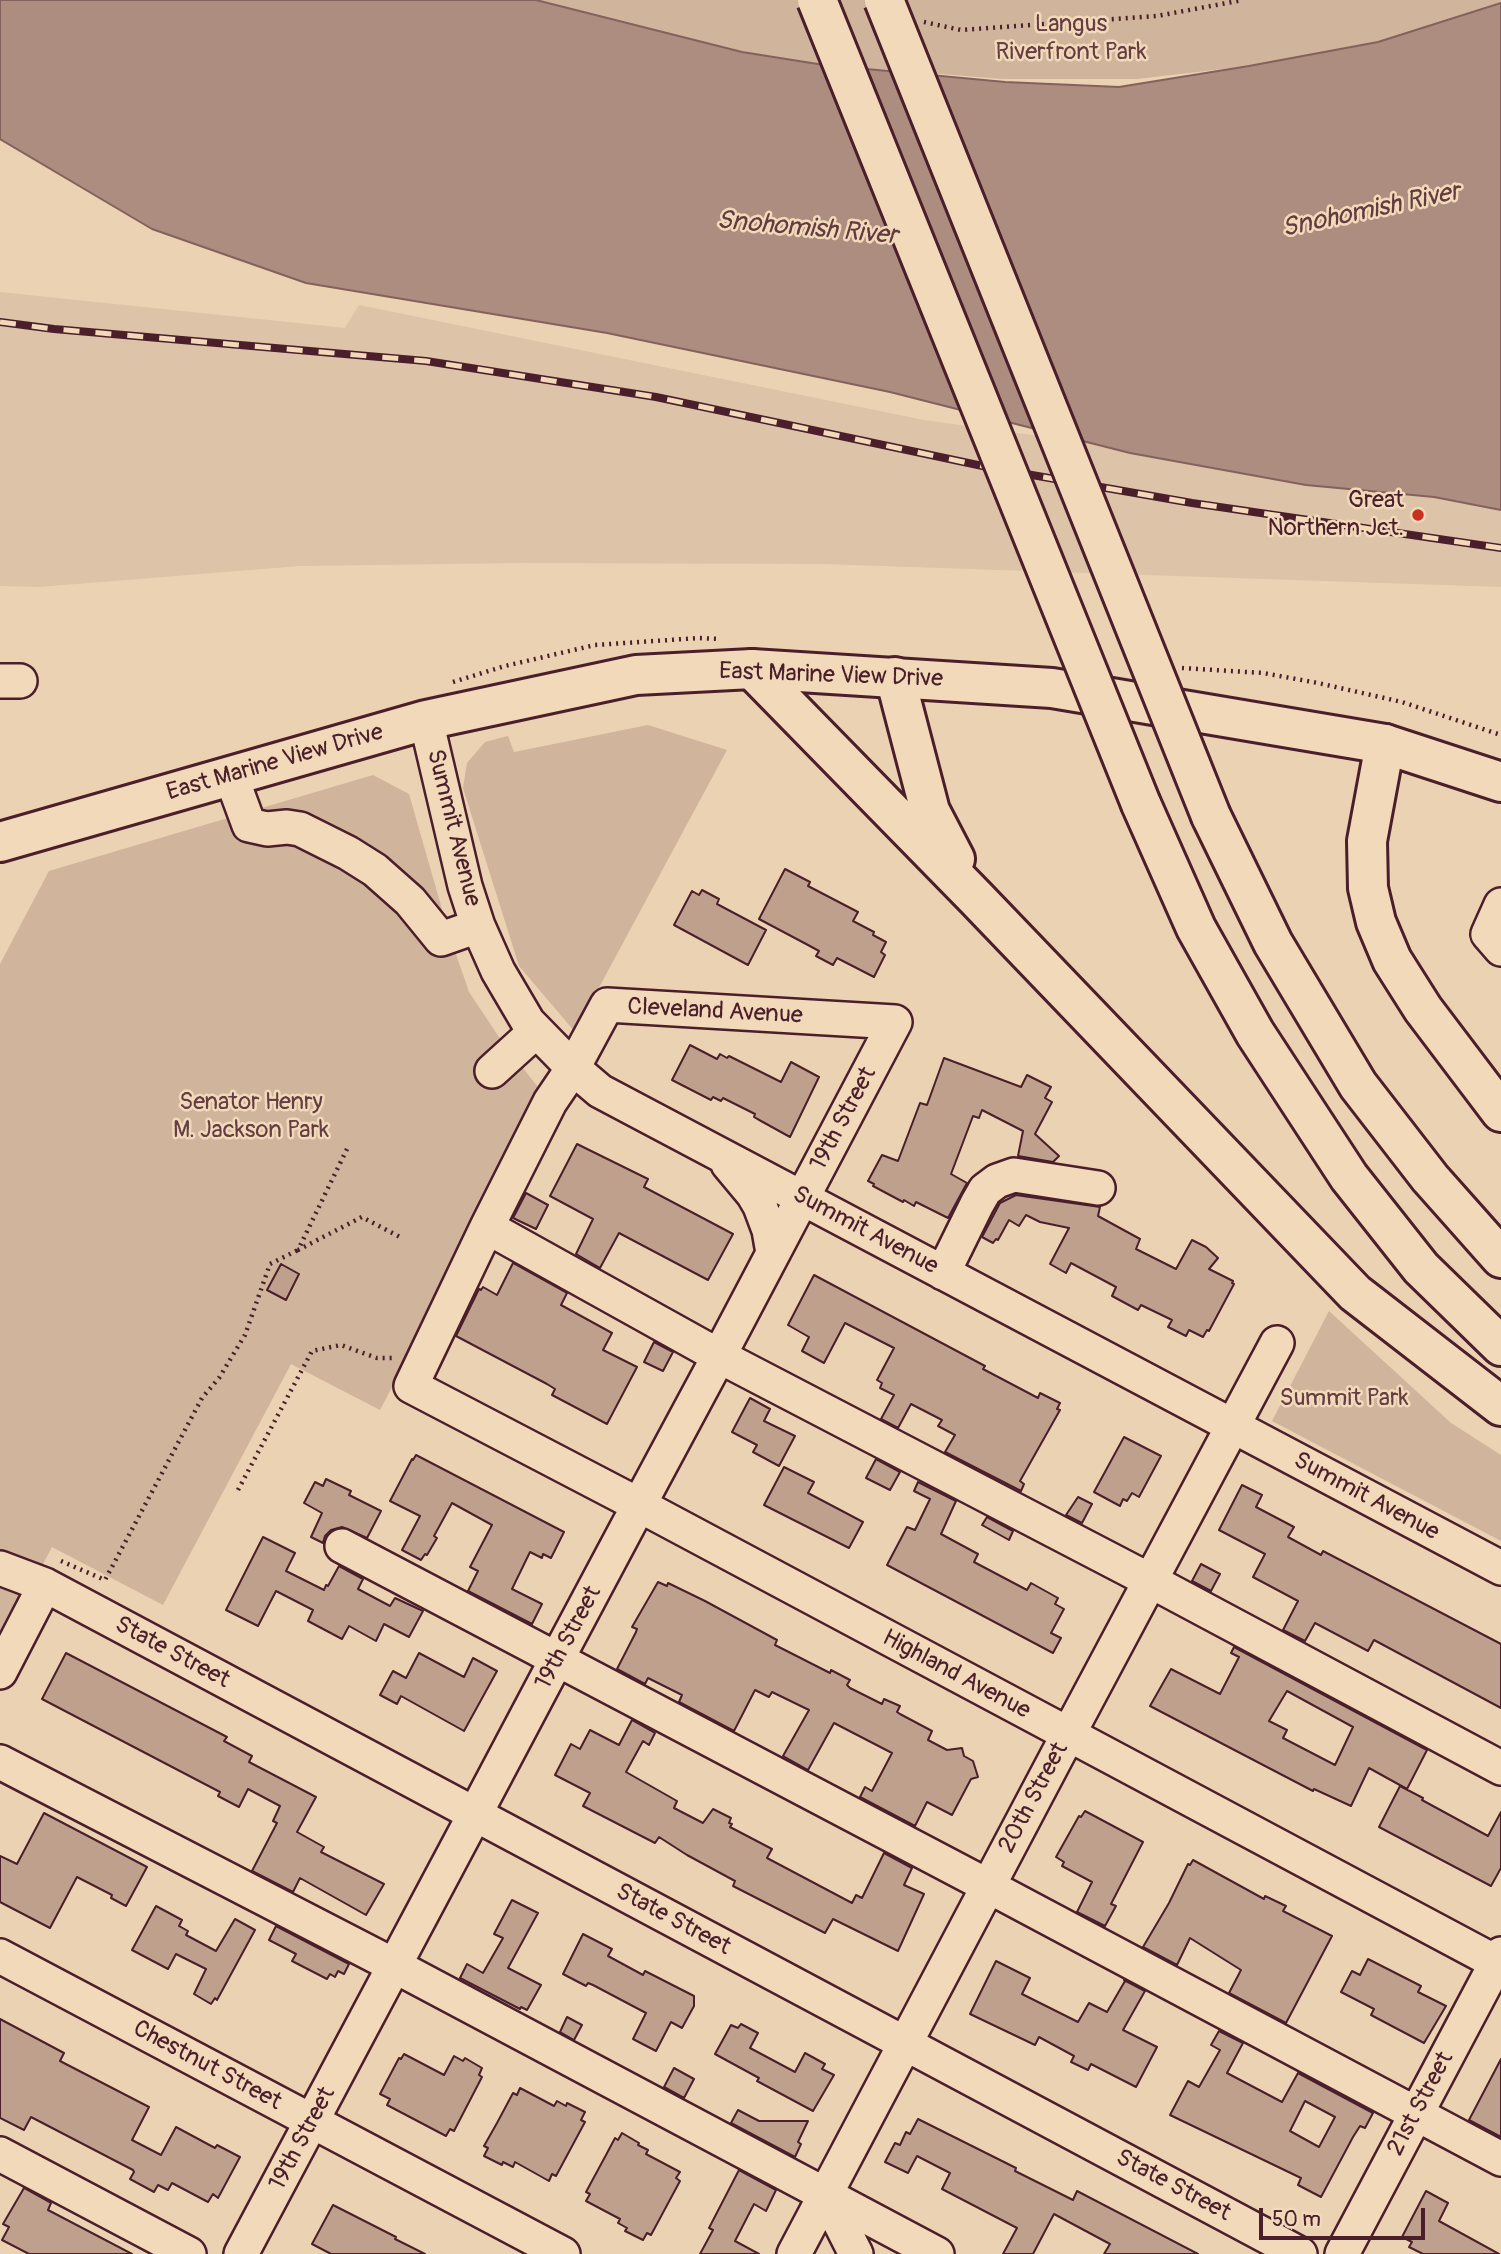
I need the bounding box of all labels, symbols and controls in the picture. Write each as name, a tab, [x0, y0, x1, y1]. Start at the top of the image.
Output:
park label: Langus Riverfront Park	[996, 11, 1146, 67]
water label: Snohomish River	[1279, 177, 1463, 245]
water label: Snohomish River	[715, 206, 899, 252]
place label: Great Northern Jct.	[1268, 487, 1404, 543]
marker: Great Northern Jct.	[1410, 507, 1426, 523]
street label: East Marine View Drive	[719, 658, 943, 694]
street label: East Marine View Drive	[163, 718, 387, 808]
street label: Summit Avenue	[420, 746, 486, 910]
street label: Cleveland Avenue	[627, 993, 803, 1031]
street label: 19th Street	[805, 1062, 883, 1176]
park label: Senator Henry M. Jackson Park	[173, 1089, 329, 1145]
street label: Summit Avenue	[787, 1181, 943, 1281]
park label: Summit Park	[1279, 1385, 1409, 1413]
street label: Summit Avenue	[1288, 1447, 1444, 1547]
street label: 19th Street	[530, 1581, 608, 1695]
street label: State Street	[110, 1611, 234, 1695]
street label: Highland Avenue	[877, 1624, 1035, 1726]
street label: 20th Street	[993, 1738, 1075, 1858]
street label: State Street	[611, 1878, 735, 1962]
street label: Chestnut Street	[128, 2015, 286, 2117]
street label: 21st Street	[1382, 2047, 1460, 2161]
street label: 19th Street	[264, 2082, 342, 2196]
street label: State Street	[1111, 2144, 1235, 2228]
scale bar	[1263, 2194, 1429, 2238]
text: 50 m	[1272, 2206, 1321, 2233]

